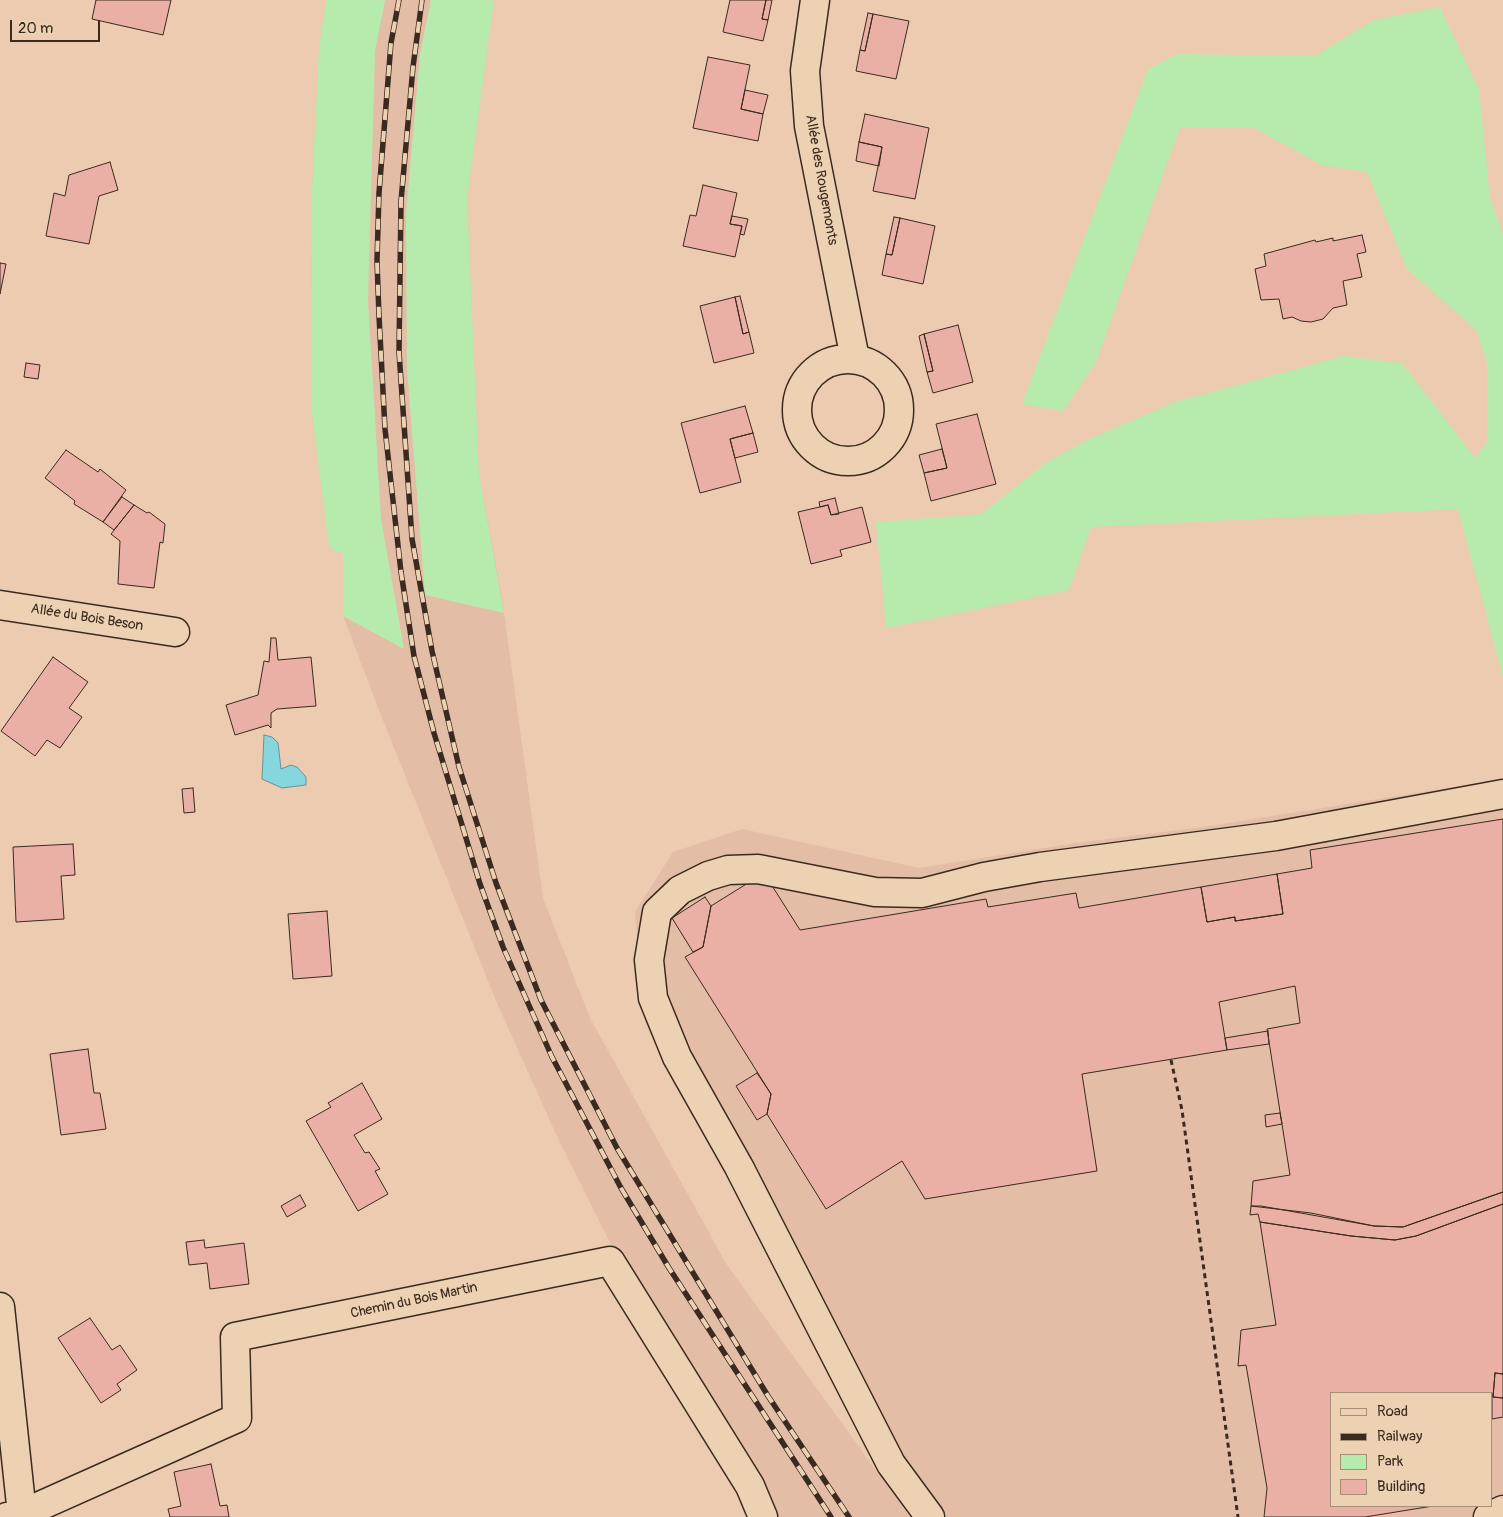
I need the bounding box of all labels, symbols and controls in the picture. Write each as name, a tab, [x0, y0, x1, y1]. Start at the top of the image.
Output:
scale bar	[12, 10, 102, 42]
text: 20 m	[18, 19, 53, 38]
street label: Allée des Rougemonts	[801, 113, 841, 247]
street label: Allée du Bois Beson	[30, 601, 144, 635]
street label: Chemin du Bois Martin	[349, 1279, 479, 1323]
legend	[1330, 1392, 1493, 1507]
text: Road	[1377, 1402, 1408, 1421]
text: Railway	[1377, 1427, 1422, 1446]
text: Park	[1377, 1452, 1403, 1471]
text: Building	[1377, 1477, 1425, 1496]

